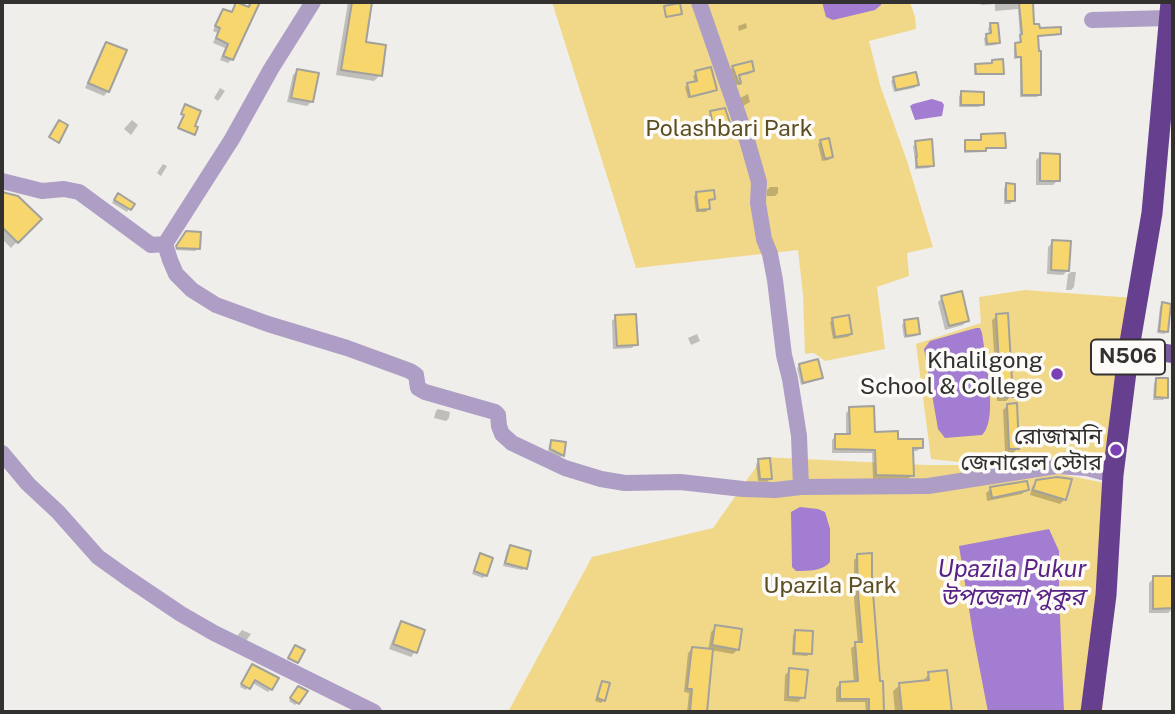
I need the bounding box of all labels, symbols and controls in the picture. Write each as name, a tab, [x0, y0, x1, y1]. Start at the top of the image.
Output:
park label: Polashbari Park	[645, 115, 813, 143]
road number: N506	[1091, 340, 1165, 374]
place label: Khalilgong School & College	[860, 347, 1043, 401]
marker: Khalilgong School & College	[1049, 366, 1065, 382]
place label: রোজামনি জেনারেল স্টোর	[961, 423, 1102, 477]
marker: রোজামনি জেনারেল স্টোর	[1108, 442, 1124, 458]
water label: Upazila Pukur উপজেলা পুকুর	[937, 556, 1087, 612]
park label: Upazila Park	[763, 572, 897, 600]

